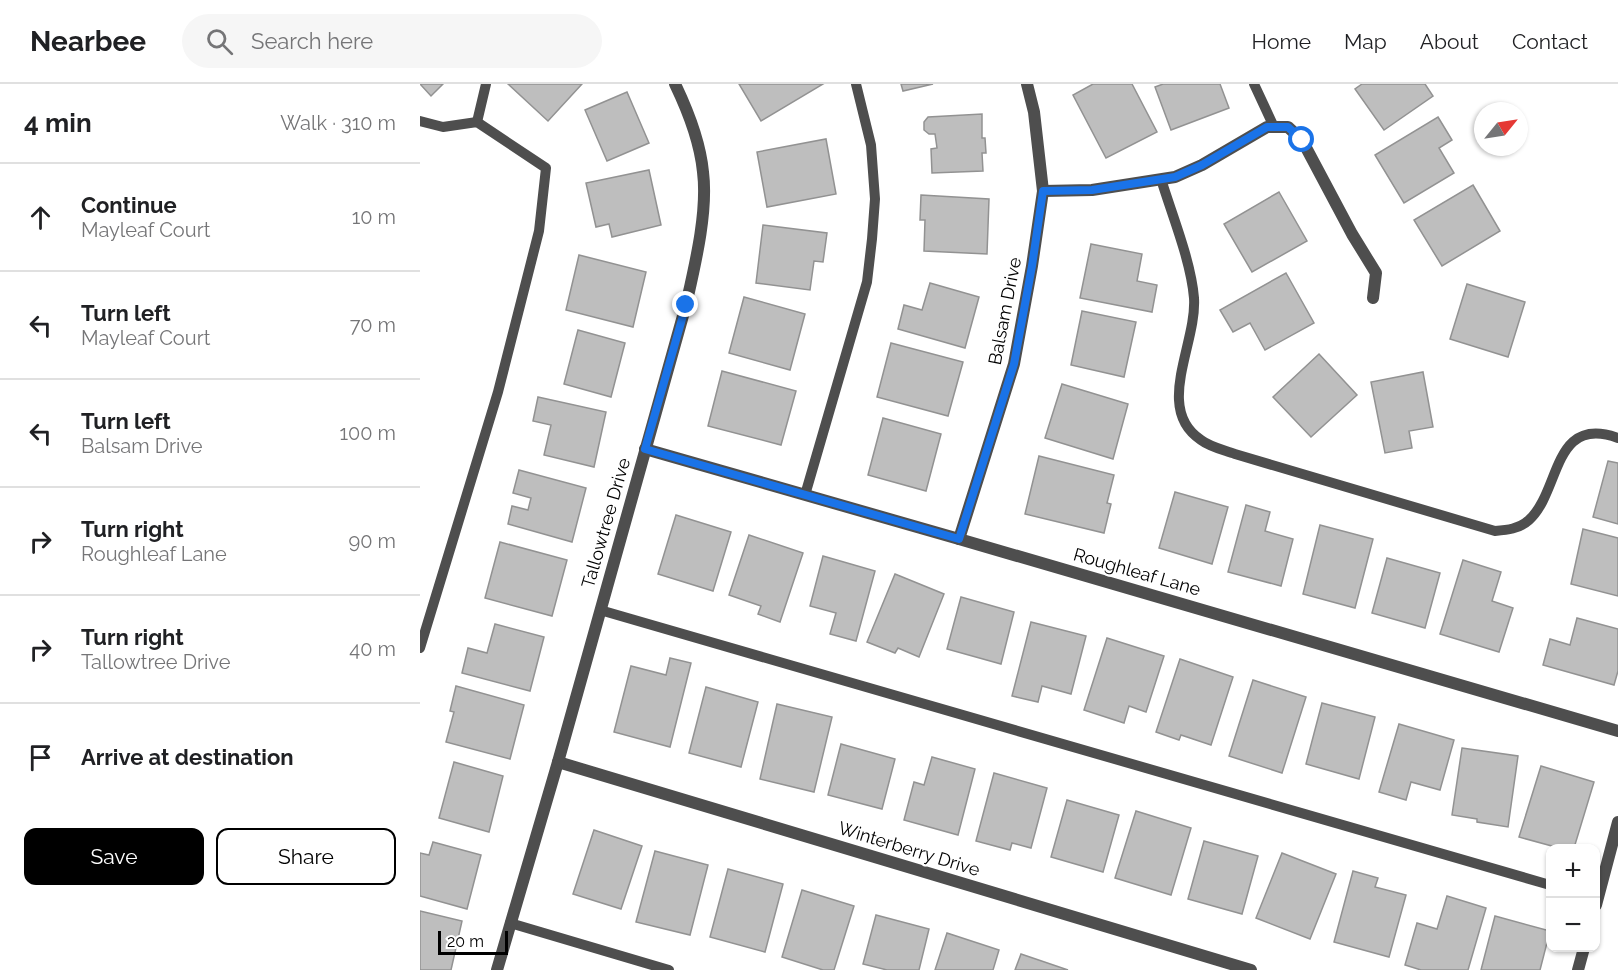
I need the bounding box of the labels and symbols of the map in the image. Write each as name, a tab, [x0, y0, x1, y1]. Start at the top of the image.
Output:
north arrow	[1474, 102, 1528, 156]
route start	[1288, 126, 1314, 152]
street label: Balsam Drive	[984, 255, 1025, 367]
route end	[672, 291, 698, 317]
street label: Tallowtree Drive	[577, 455, 634, 590]
street label: Roughleaf Lane	[1071, 543, 1203, 600]
street label: Winterberry Drive	[836, 817, 983, 880]
scale bar	[438, 928, 508, 956]

